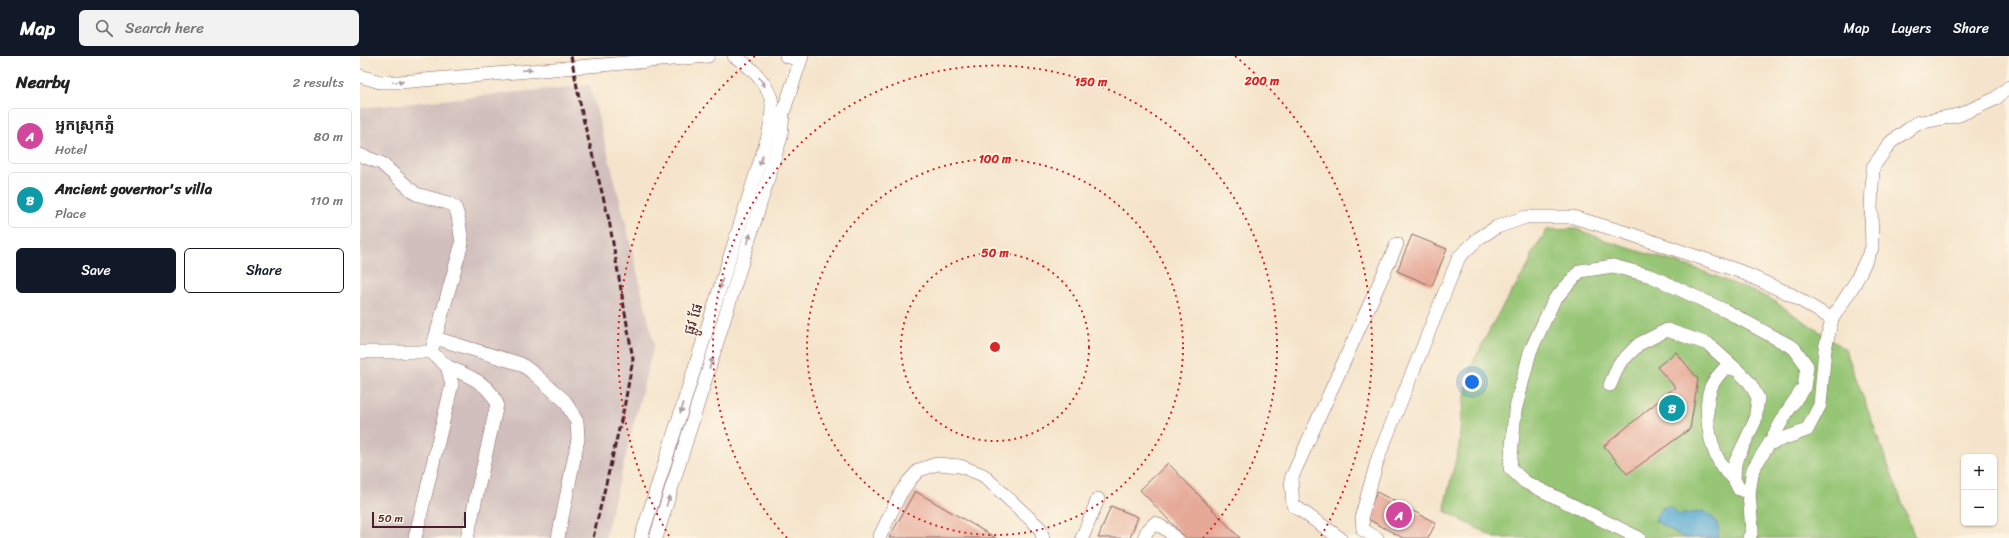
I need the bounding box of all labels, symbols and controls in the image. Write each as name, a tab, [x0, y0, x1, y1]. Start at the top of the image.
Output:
search box	[79, 10, 359, 46]
text: Map	[20, 12, 55, 45]
text: Search here	[125, 15, 204, 41]
text: Map	[1844, 16, 1869, 41]
text: Layers	[1891, 16, 1931, 41]
text: Share	[1953, 16, 1989, 41]
icon: search	[93, 17, 115, 39]
text: Nearby	[16, 67, 70, 97]
one-way arrow	[521, 67, 534, 74]
text: 200 m	[1244, 70, 1280, 92]
text: 2 results	[293, 71, 344, 94]
text: 150 m	[1075, 71, 1108, 93]
one-way arrow	[758, 76, 765, 88]
one-way arrow	[392, 79, 405, 85]
text: អ្នកស្រុកភ្នំ	[55, 112, 114, 138]
text: A	[26, 125, 34, 148]
text: 80 m	[314, 125, 343, 148]
text: Hotel	[55, 138, 87, 161]
text: 100 m	[979, 148, 1012, 170]
one-way arrow	[758, 154, 764, 166]
text: Ancient governor's villa	[55, 176, 212, 202]
text: B	[26, 189, 34, 212]
text: 110 m	[310, 189, 343, 212]
text: Place	[55, 202, 86, 225]
one-way arrow	[747, 233, 753, 245]
text: 50 m	[981, 242, 1009, 264]
button: Save	[16, 248, 176, 293]
button: Share	[184, 248, 344, 293]
one-way arrow	[718, 278, 724, 290]
street label: ផ្លូវ ផែ	[676, 300, 711, 338]
centre of rings	[988, 340, 1002, 354]
one-way arrow	[708, 357, 714, 369]
your location	[1462, 372, 1482, 392]
pin: B	[1659, 393, 1685, 423]
one-way arrow	[679, 402, 685, 414]
map controls	[1961, 454, 1997, 526]
button: +	[1961, 454, 1997, 490]
button: −	[1961, 490, 1997, 526]
one-way arrow	[665, 494, 671, 506]
pin: A	[1386, 500, 1412, 530]
text: 50 m	[378, 509, 403, 528]
scale bar	[372, 510, 466, 529]

